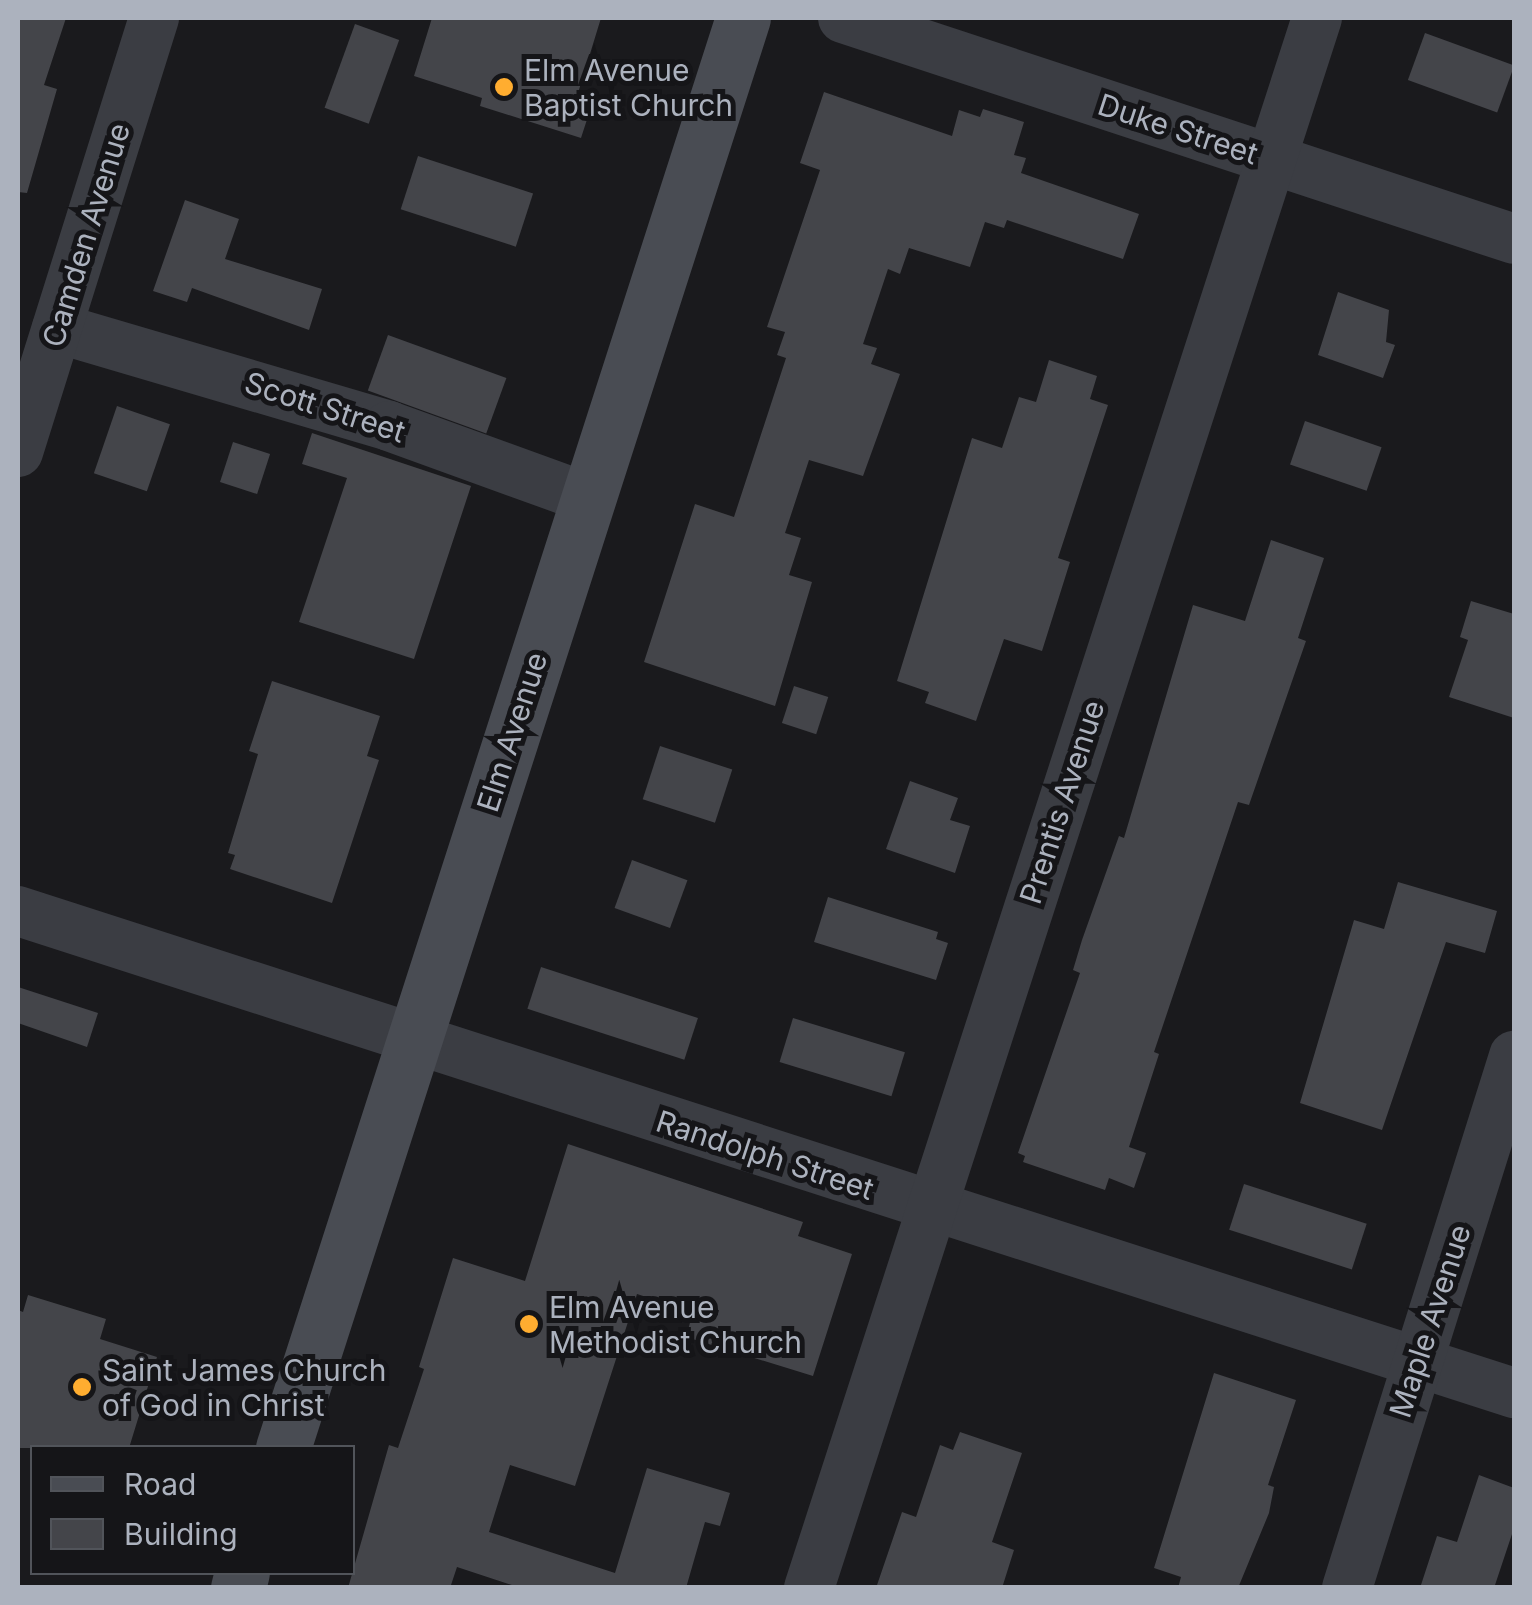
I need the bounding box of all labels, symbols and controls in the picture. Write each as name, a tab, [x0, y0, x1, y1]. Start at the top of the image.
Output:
place label: Elm Avenue Baptist Church	[524, 52, 733, 122]
marker: Elm Avenue Baptist Church	[493, 76, 515, 98]
street label: Duke Street	[1094, 86, 1262, 172]
street label: Camden Avenue	[35, 119, 137, 351]
street label: Scott Street	[240, 364, 410, 450]
street label: Elm Avenue	[469, 648, 555, 816]
street label: Prentis Avenue	[1012, 696, 1112, 908]
street label: Randolph Street	[652, 1103, 878, 1207]
street label: Maple Avenue	[1382, 1220, 1478, 1422]
place label: Elm Avenue Methodist Church	[549, 1289, 802, 1360]
marker: Elm Avenue Methodist Church	[518, 1313, 540, 1335]
place label: Saint James Church of God in Christ	[102, 1352, 386, 1422]
marker: Saint James Church of God in Christ	[71, 1376, 93, 1398]
legend	[30, 1445, 355, 1575]
text: Road	[124, 1466, 196, 1502]
text: Building	[124, 1516, 238, 1552]

